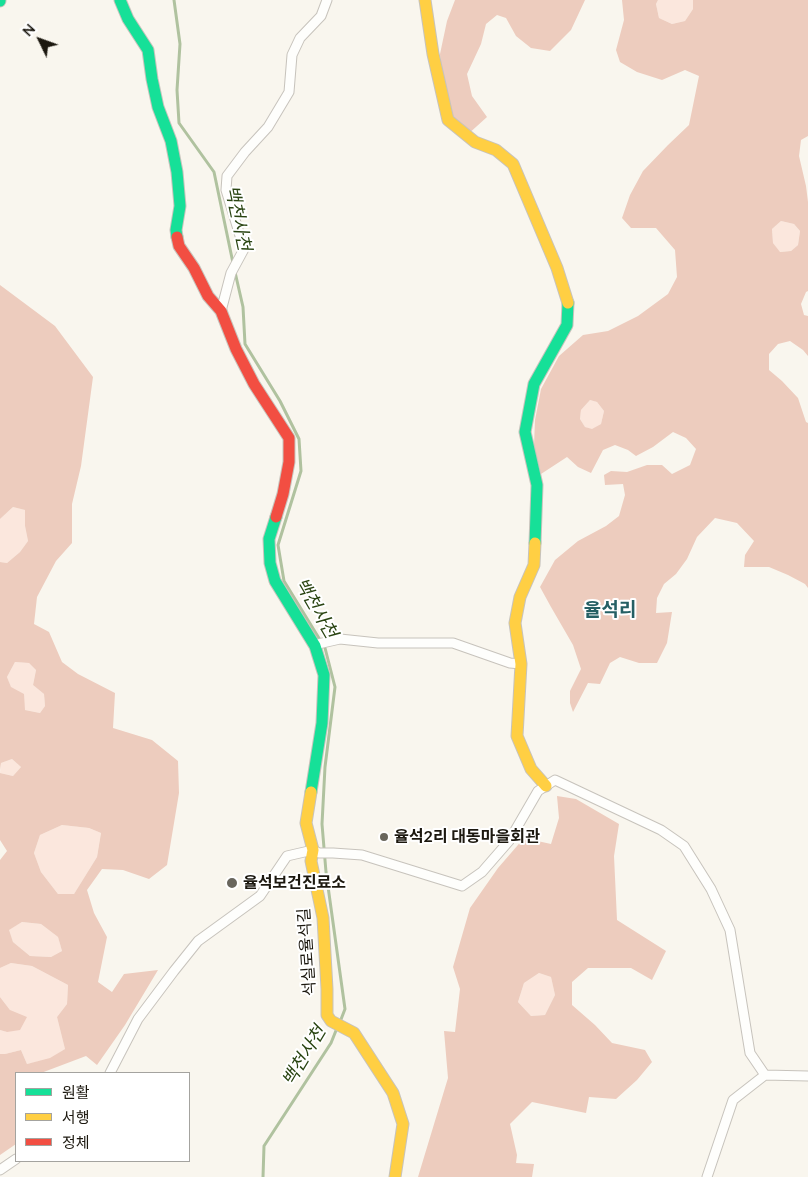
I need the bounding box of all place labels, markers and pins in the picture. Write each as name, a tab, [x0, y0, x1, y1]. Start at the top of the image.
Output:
place label: 율석2리 대동마을회관	[394, 827, 540, 847]
marker: 율석2리 대동마을회관	[378, 831, 390, 843]
place label: 율석보건진료소	[243, 873, 346, 893]
marker: 율석보건진료소	[225, 876, 239, 890]

